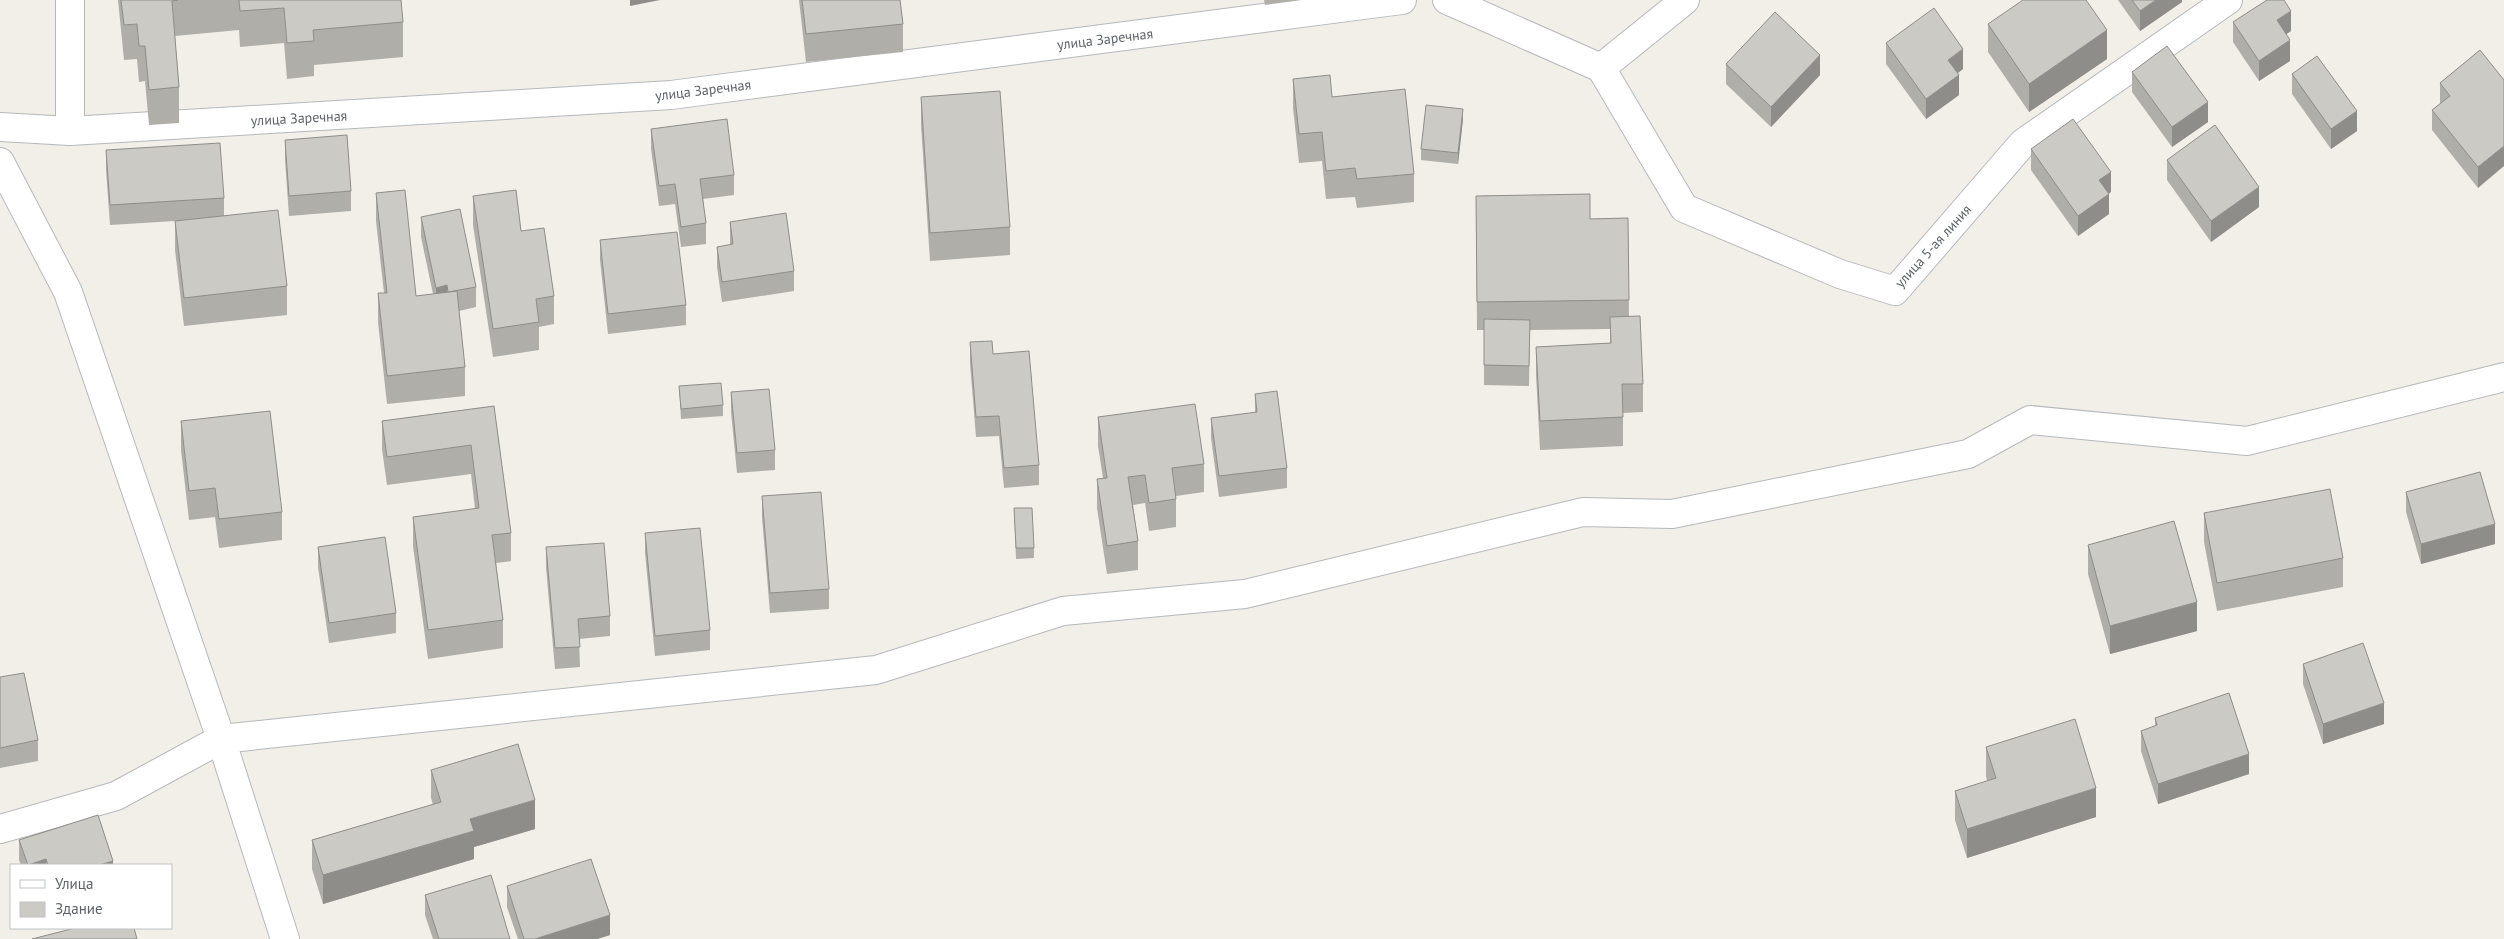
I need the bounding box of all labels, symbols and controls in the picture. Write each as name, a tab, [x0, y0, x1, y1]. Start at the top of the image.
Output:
street label: улица Заречная	[1056, 24, 1154, 54]
street label: улица Заречная	[654, 75, 752, 105]
street label: улица Заречная	[250, 106, 348, 130]
street label: улица 5-ая линия	[1891, 201, 1975, 291]
legend	[10, 864, 172, 929]
text: Улица	[55, 874, 93, 893]
text: Здание	[55, 899, 103, 918]

